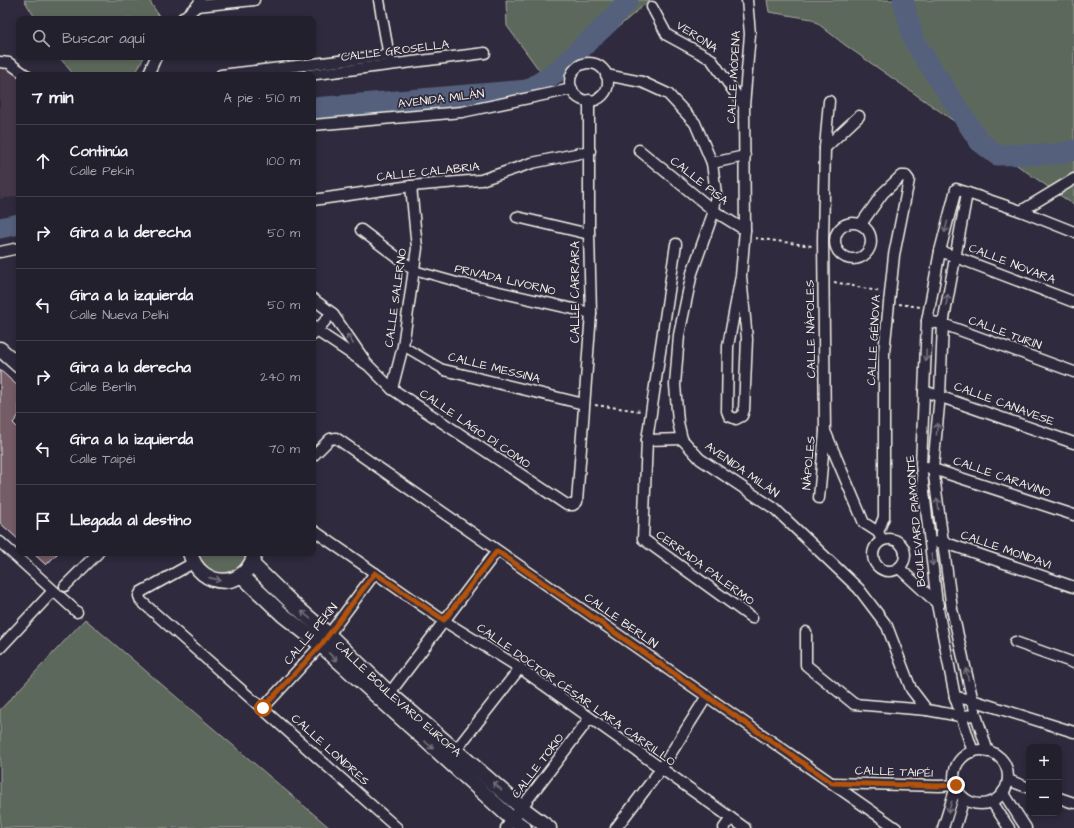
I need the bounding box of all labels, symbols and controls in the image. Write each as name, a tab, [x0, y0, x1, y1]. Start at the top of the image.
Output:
search box	[16, 16, 316, 60]
street label: VERONA	[673, 17, 721, 57]
icon: search	[30, 27, 52, 49]
text: Buscar aquí	[62, 28, 144, 49]
street label: CALLE MÓDENA	[723, 30, 745, 124]
street label: CALLE GROSELLA	[340, 36, 450, 66]
street label: AVENIDA MILÁN	[397, 85, 486, 113]
text: 7 min	[32, 86, 74, 110]
text: A pie · 510 m	[224, 89, 300, 107]
text: Continúa	[70, 141, 128, 162]
icon: ahead	[32, 150, 54, 172]
text: 100 m	[267, 152, 300, 170]
street label: CALLE PISA	[666, 153, 732, 209]
street label: CALLE CALABRIA	[376, 158, 481, 186]
text: Calle Pekín	[70, 162, 134, 180]
one-way arrow	[942, 220, 949, 233]
icon: right	[32, 222, 54, 244]
text: Gira a la derecha	[70, 222, 191, 243]
text: 50 m	[267, 224, 300, 242]
street label: CALLE NOVARA	[966, 240, 1058, 288]
street label: CALLE CARRARA	[567, 241, 584, 343]
street label: CALLE SALERNO	[381, 247, 411, 349]
street label: PRIVADA LIVORNO	[453, 260, 557, 300]
street label: CALLE NÁPOLES	[802, 279, 820, 379]
text: Gira a la izquierda	[70, 285, 193, 306]
one-way arrow	[943, 293, 951, 306]
icon: left	[32, 294, 54, 316]
street label: CALLE GÉNOVA	[863, 294, 885, 386]
text: 50 m	[267, 296, 300, 314]
text: Calle Nueva Delhi	[70, 306, 168, 324]
street label: CALLE TURÍN	[966, 312, 1044, 354]
one-way arrow	[346, 334, 354, 345]
street label: CALLE MESSINA	[446, 348, 542, 388]
one-way arrow	[922, 348, 930, 361]
text: Gira a la derecha	[70, 357, 191, 378]
icon: right	[32, 366, 54, 388]
text: 240 m	[260, 368, 300, 386]
text: Calle Berlín	[70, 378, 136, 396]
street label: CALLE CANAVESE	[952, 378, 1056, 430]
street label: CALLE LAGO DÍ COMO	[416, 385, 534, 473]
one-way arrow	[933, 423, 940, 436]
text: Gira a la izquierda	[70, 429, 193, 450]
street label: NÁPOLES	[798, 435, 820, 491]
icon: left	[32, 438, 54, 460]
street label: AVENIDA MILÁN	[701, 438, 783, 502]
text: 70 m	[268, 440, 300, 458]
text: Calle Taipéi	[70, 450, 135, 468]
street label: CALLE CARAVINO	[951, 452, 1053, 502]
street label: BOULEVARD PIAMONTE	[902, 454, 930, 588]
one-way arrow	[934, 498, 942, 511]
icon: arrive	[32, 510, 54, 532]
text: Llegada al destino	[70, 510, 191, 531]
street label: CERRADA PALERMO	[652, 526, 758, 610]
street label: CALLE MONDAVI	[958, 526, 1054, 574]
one-way arrow	[928, 553, 936, 566]
one-way arrow	[208, 576, 221, 584]
street label: CALLE BERLÍN	[581, 589, 662, 653]
street label: CALLE PEKÍN	[280, 599, 342, 669]
one-way arrow	[301, 611, 312, 620]
street label: CALLE DOCTOR CÉSAR LARA CARRILLO	[473, 619, 679, 771]
street label: CALLE BOULEVARD EUROPA	[331, 637, 466, 761]
one-way arrow	[328, 652, 339, 661]
one-way arrow	[962, 667, 970, 680]
route start	[254, 699, 272, 717]
street label: CALLE LONDRES	[287, 710, 373, 790]
street label: CALLE TOKIO	[508, 730, 568, 802]
one-way arrow	[424, 740, 434, 750]
map controls	[1026, 744, 1062, 816]
button: +	[1026, 744, 1062, 780]
street label: CALLE TAIPÉI	[855, 762, 934, 782]
route end	[947, 776, 965, 794]
button: −	[1026, 780, 1062, 816]
one-way arrow	[492, 781, 502, 790]
one-way arrow	[946, 801, 953, 814]

